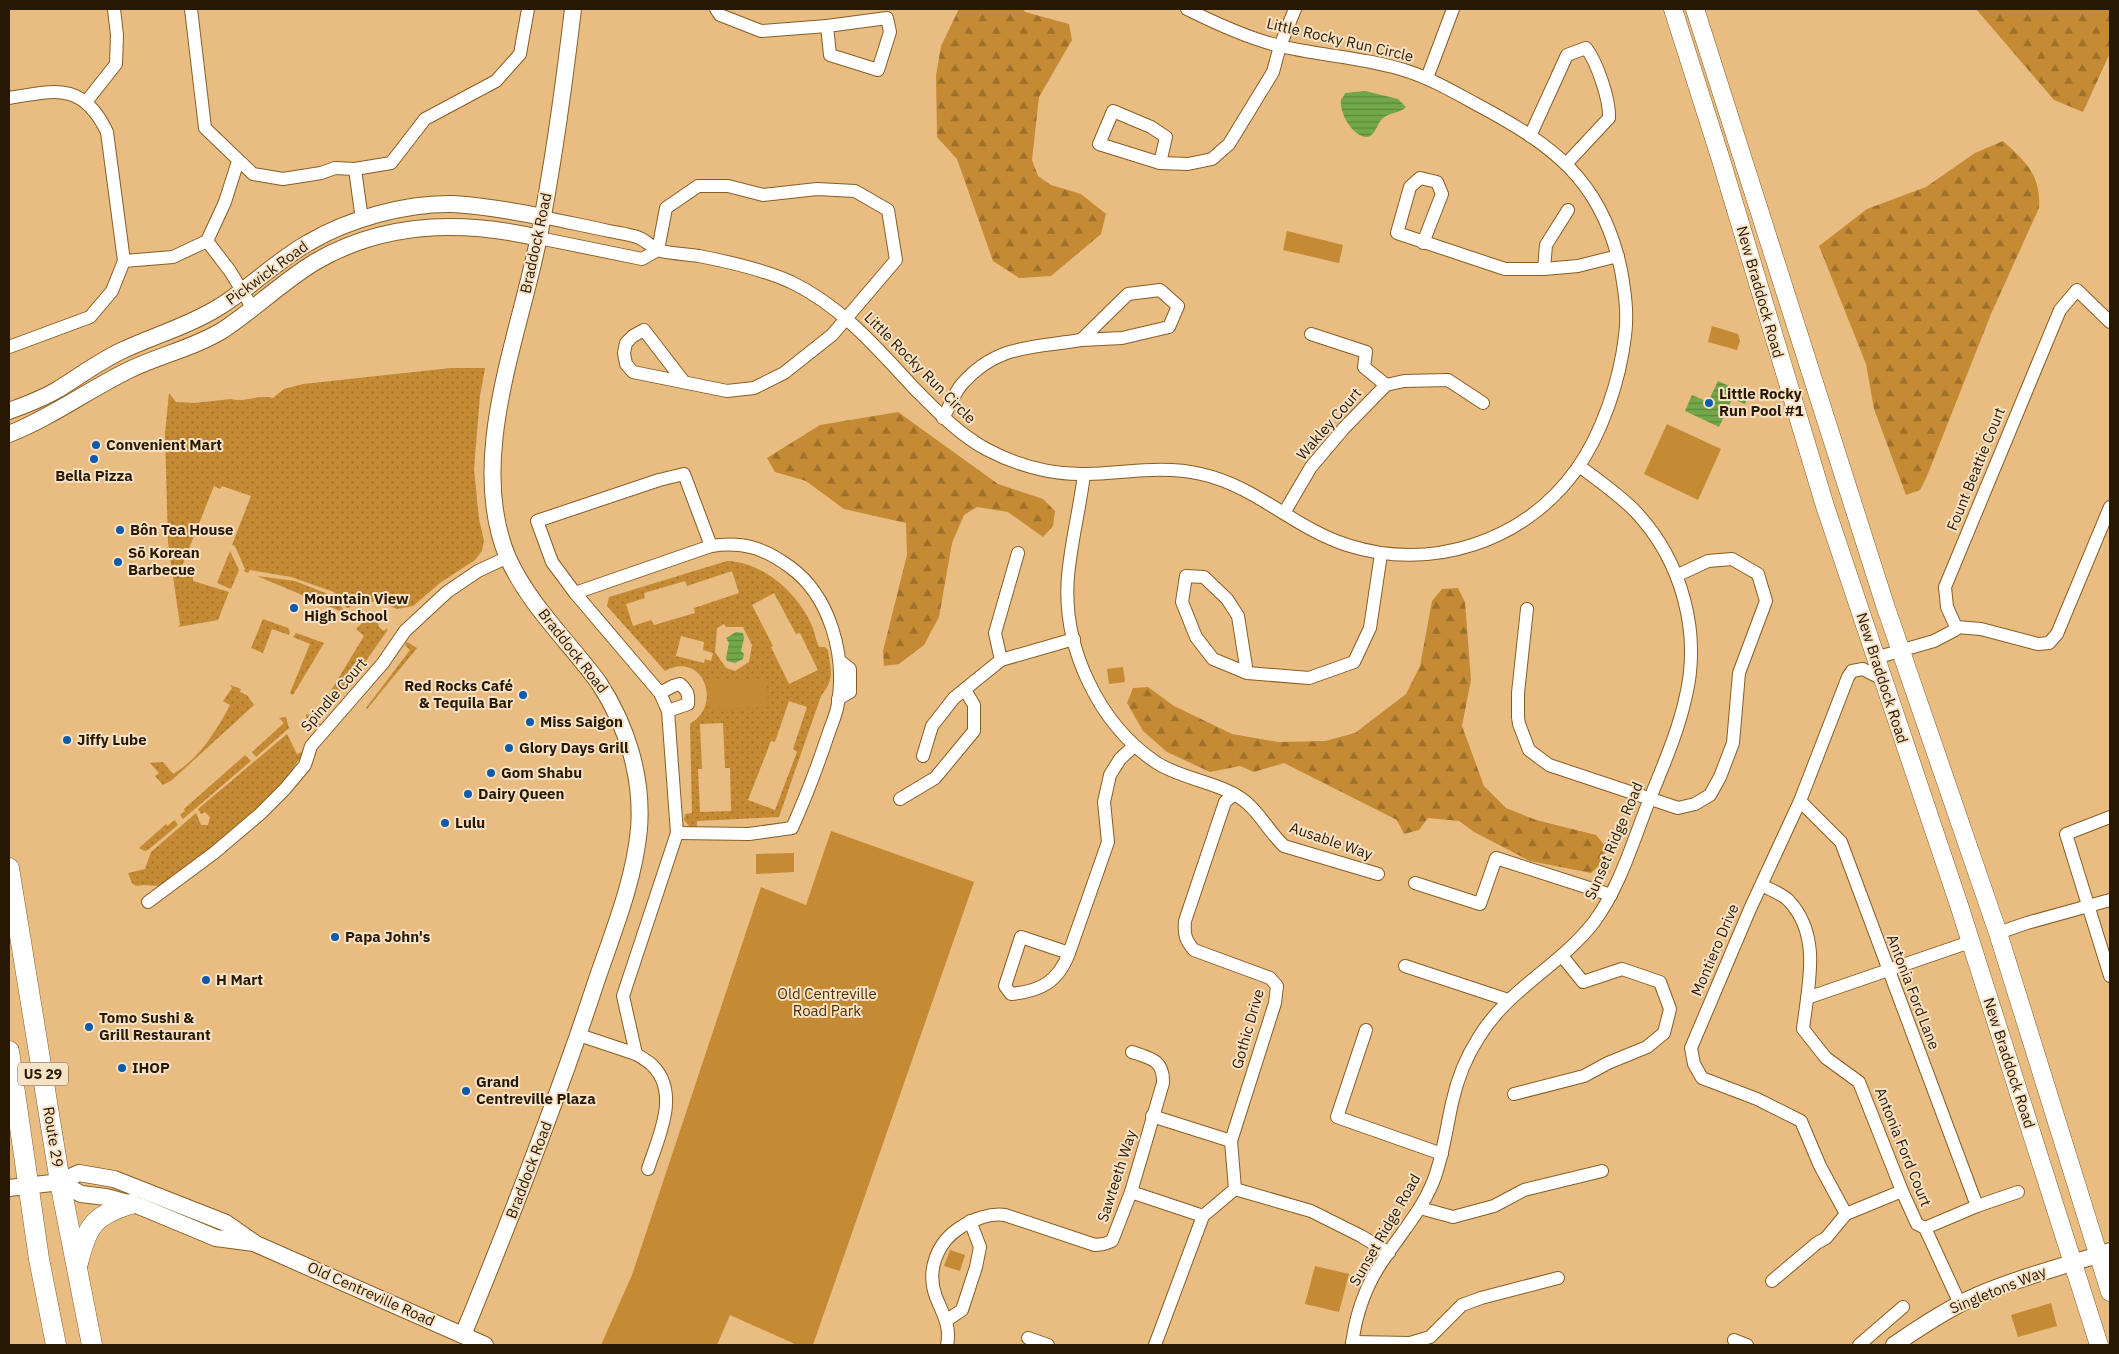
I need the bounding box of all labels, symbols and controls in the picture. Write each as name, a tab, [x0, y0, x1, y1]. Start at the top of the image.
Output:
street label: Little Rocky Run Circle	[1265, 13, 1415, 66]
street label: Braddock Road	[516, 191, 555, 295]
street label: New Braddock Road	[1733, 224, 1788, 360]
street label: Pickwick Road	[222, 236, 312, 309]
street label: Little Rocky Run Circle	[860, 308, 980, 428]
street label: Wakley Court	[1292, 384, 1365, 464]
place label: Little Rocky Run Pool #1	[1719, 384, 1804, 420]
marker: Little Rocky Run Pool #1	[1703, 397, 1715, 409]
street label: Fount Beattie Court	[1942, 404, 2009, 533]
place label: Convenient Mart	[106, 435, 222, 454]
marker: Convenient Mart	[90, 439, 102, 451]
marker: Bella Pizza	[88, 453, 100, 465]
place label: Bella Pizza	[55, 466, 133, 485]
place label: Bôn Tea House	[130, 520, 234, 539]
marker: Bôn Tea House	[114, 524, 126, 536]
place label: Sō Korean Barbecue	[128, 543, 200, 579]
marker: Sō Korean Barbecue	[112, 556, 124, 568]
place label: Mountain View High School	[304, 589, 409, 625]
marker: Mountain View High School	[288, 602, 300, 614]
street label: Braddock Road	[534, 604, 612, 697]
street label: New Braddock Road	[1852, 610, 1913, 746]
street label: Spindle Court	[296, 654, 371, 735]
place label: Red Rocks Café & Tequila Bar	[404, 676, 513, 712]
marker: Red Rocks Café & Tequila Bar	[517, 689, 529, 701]
place label: Miss Saigon	[540, 712, 623, 731]
marker: Miss Saigon	[524, 716, 536, 728]
place label: Jiffy Lube	[77, 730, 147, 749]
marker: Jiffy Lube	[61, 734, 73, 746]
place label: Glory Days Grill	[519, 738, 629, 757]
marker: Glory Days Grill	[503, 742, 515, 754]
place label: Gom Shabu	[501, 763, 582, 782]
marker: Gom Shabu	[485, 767, 497, 779]
street label: Sunset Ridge Road	[1580, 779, 1647, 903]
place label: Dairy Queen	[478, 784, 564, 803]
marker: Dairy Queen	[462, 788, 474, 800]
place label: Lulu	[455, 813, 485, 832]
marker: Lulu	[439, 817, 451, 829]
street label: Ausable Way	[1287, 817, 1376, 864]
street label: Montiero Drive	[1687, 901, 1743, 999]
place label: Papa John's	[345, 927, 431, 946]
marker: Papa John's	[329, 931, 341, 943]
street label: Antonia Ford Lane	[1883, 932, 1944, 1052]
place label: H Mart	[216, 970, 263, 989]
marker: H Mart	[200, 974, 212, 986]
park label: Old Centreville Road Park	[777, 984, 877, 1020]
street label: Gothic Drive	[1227, 987, 1268, 1071]
street label: New Braddock Road	[1979, 995, 2040, 1131]
place label: Tomo Sushi & Grill Restaurant	[99, 1008, 211, 1044]
marker: Tomo Sushi & Grill Restaurant	[83, 1021, 95, 1033]
place label: IHOP	[132, 1058, 170, 1077]
road number: US 29	[18, 1062, 68, 1086]
marker: IHOP	[116, 1062, 128, 1074]
place label: Grand Centreville Plaza	[476, 1072, 596, 1108]
marker: Grand Centreville Plaza	[460, 1085, 472, 1097]
street label: Antonia Ford Court	[1871, 1085, 1936, 1209]
street label: Route 29	[39, 1105, 68, 1169]
street label: Braddock Road	[501, 1119, 556, 1221]
street label: Sawteeth Way	[1093, 1127, 1141, 1224]
street label: Sunset Ridge Road	[1345, 1170, 1424, 1289]
street label: Old Centreville Road	[305, 1257, 438, 1330]
street label: Singletons Way	[1947, 1261, 2050, 1318]

